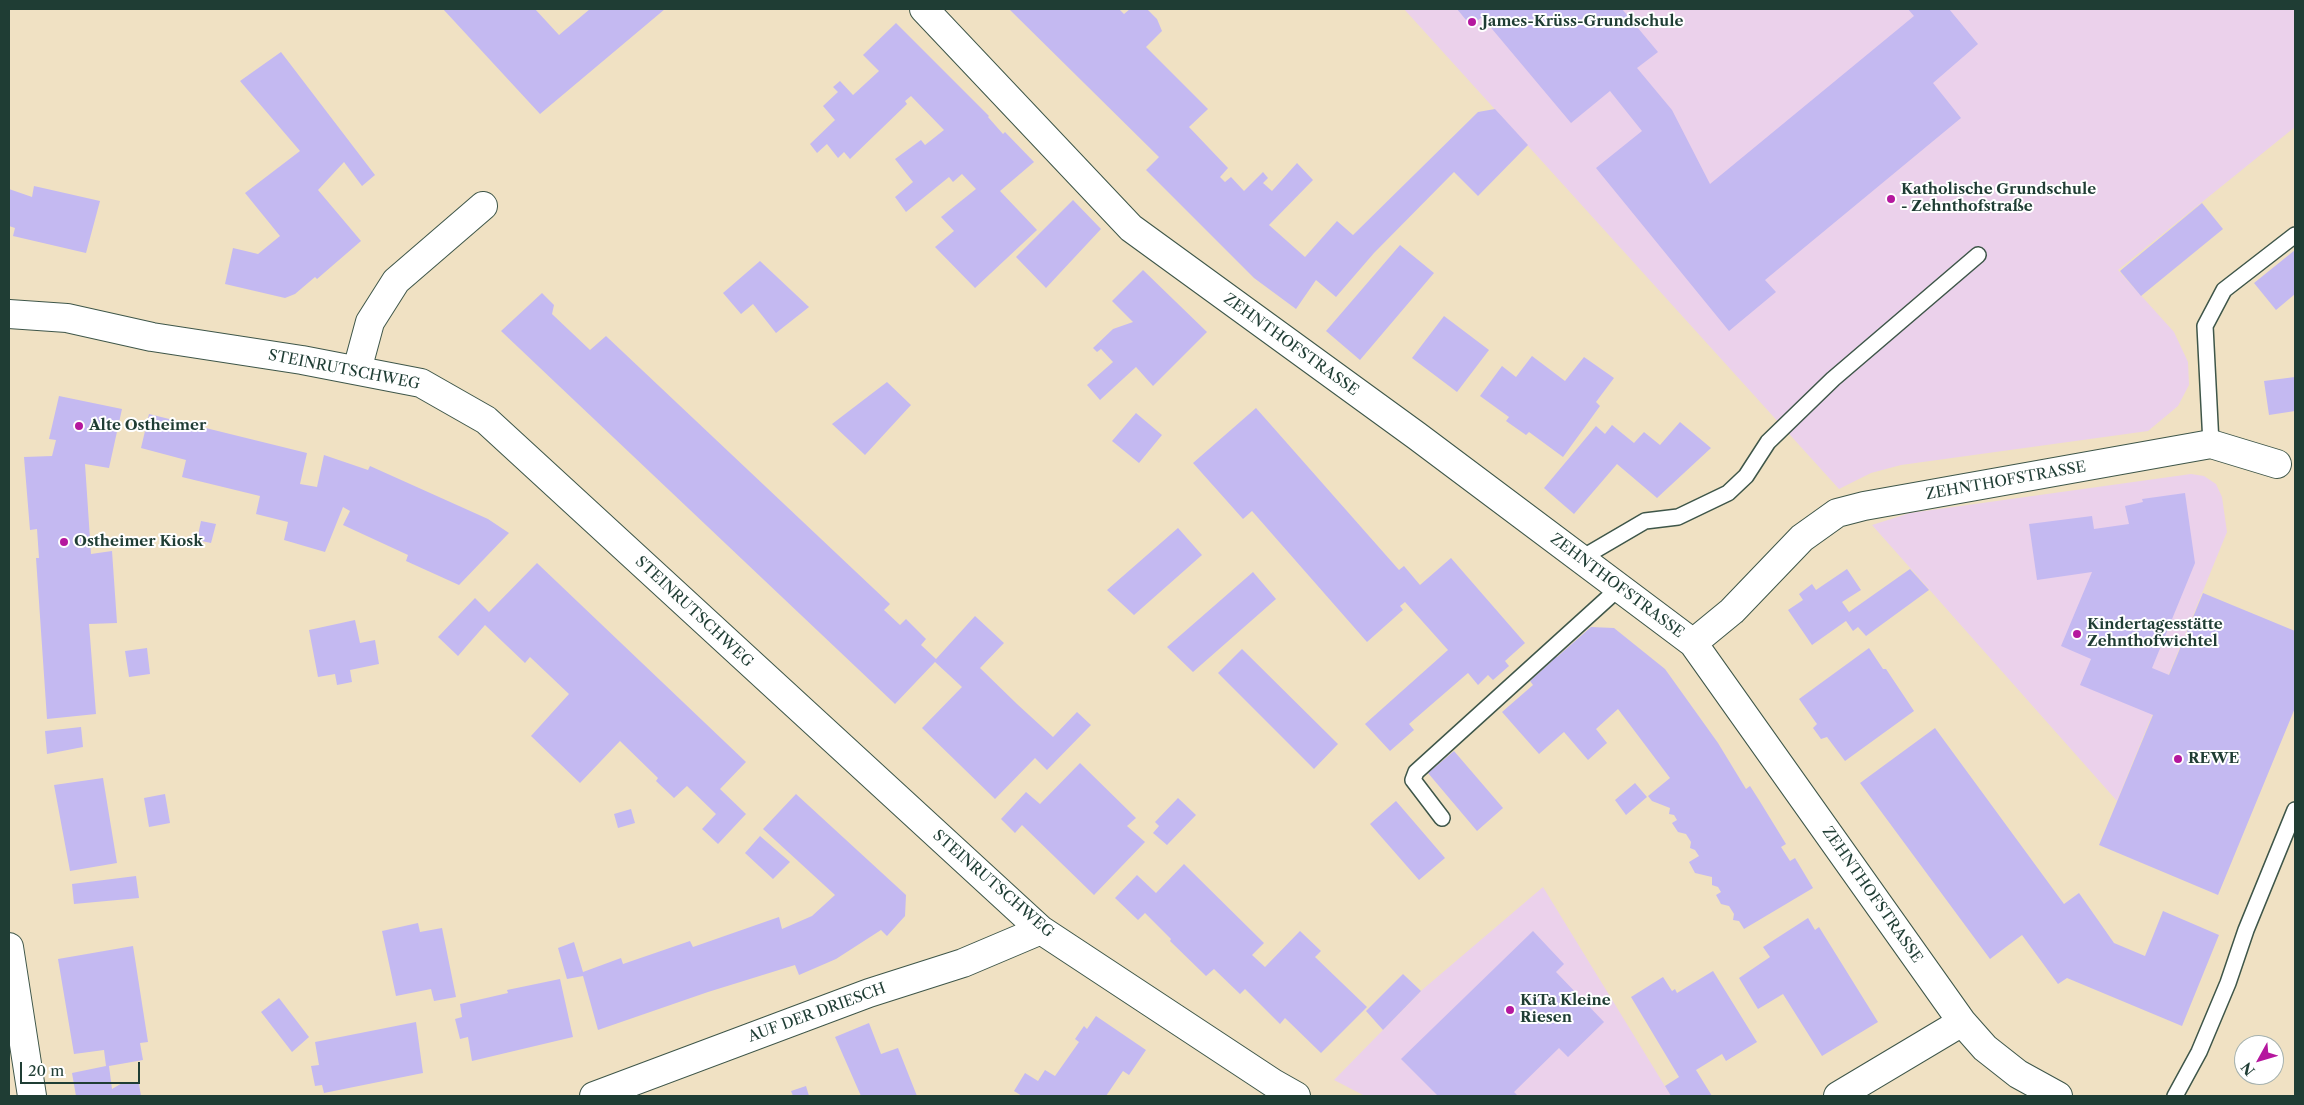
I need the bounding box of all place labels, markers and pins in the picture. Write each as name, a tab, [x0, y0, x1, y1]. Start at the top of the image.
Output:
place label: James-Krüss-Grundschule	[1482, 13, 1683, 31]
marker: James-Krüss-Grundschule	[1466, 16, 1478, 28]
place label: Katholische Grundschule - Zehnthofstraße	[1901, 181, 2096, 216]
marker: Katholische Grundschule - Zehnthofstraße	[1885, 193, 1897, 205]
place label: Alte Ostheimer	[89, 417, 206, 435]
marker: Alte Ostheimer	[73, 420, 85, 432]
place label: Ostheimer Kiosk	[74, 533, 203, 551]
marker: Ostheimer Kiosk	[58, 536, 70, 548]
place label: Kindertagesstätte Zehnthofwichtel	[2087, 616, 2223, 651]
marker: Kindertagesstätte Zehnthofwichtel	[2071, 628, 2083, 640]
place label: REWE	[2188, 750, 2239, 768]
marker: REWE	[2172, 753, 2184, 765]
place label: KiTa Kleine Riesen	[1520, 992, 1611, 1027]
marker: KiTa Kleine Riesen	[1504, 1004, 1516, 1016]

